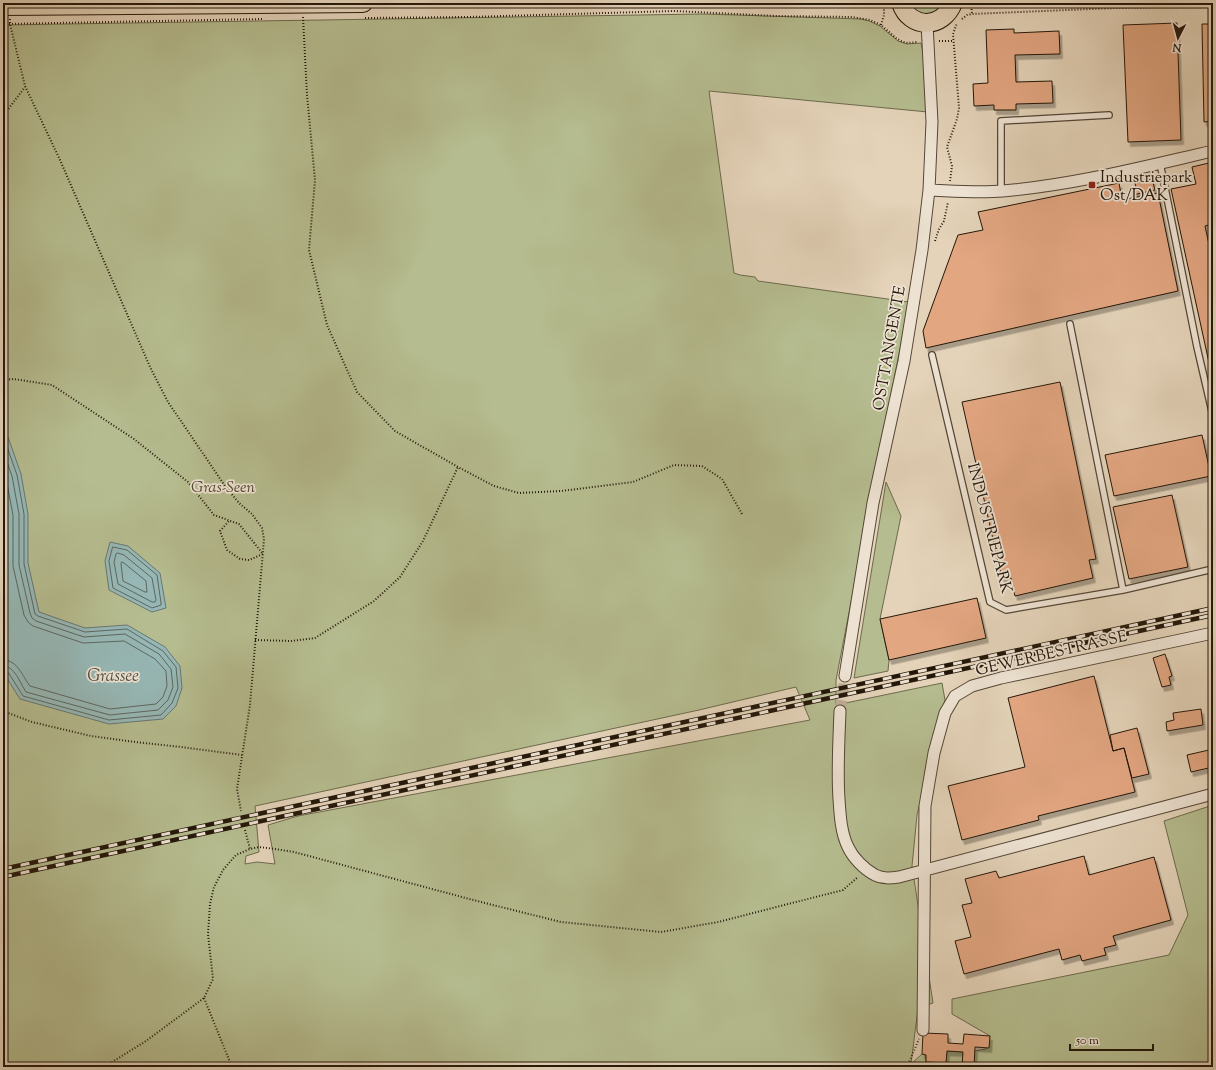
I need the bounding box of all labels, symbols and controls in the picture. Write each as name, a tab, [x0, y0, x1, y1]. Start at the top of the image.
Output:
north arrow	[1158, 18, 1198, 58]
text: N	[1172, 39, 1183, 55]
place label: Industriepark Ost/DAK	[1100, 167, 1193, 208]
marker: Industriepark Ost/DAK	[1087, 180, 1097, 190]
street label: OSTTANGENTE	[868, 284, 913, 413]
street label: INDUSTRIEPARK	[960, 461, 1017, 597]
park label: Gras-Seen	[191, 477, 256, 500]
street label: GEWERBESTRASSE	[973, 626, 1130, 683]
water label: Grassee	[87, 665, 139, 689]
scale bar	[1070, 1026, 1153, 1052]
text: 50 m	[1075, 1032, 1099, 1050]

